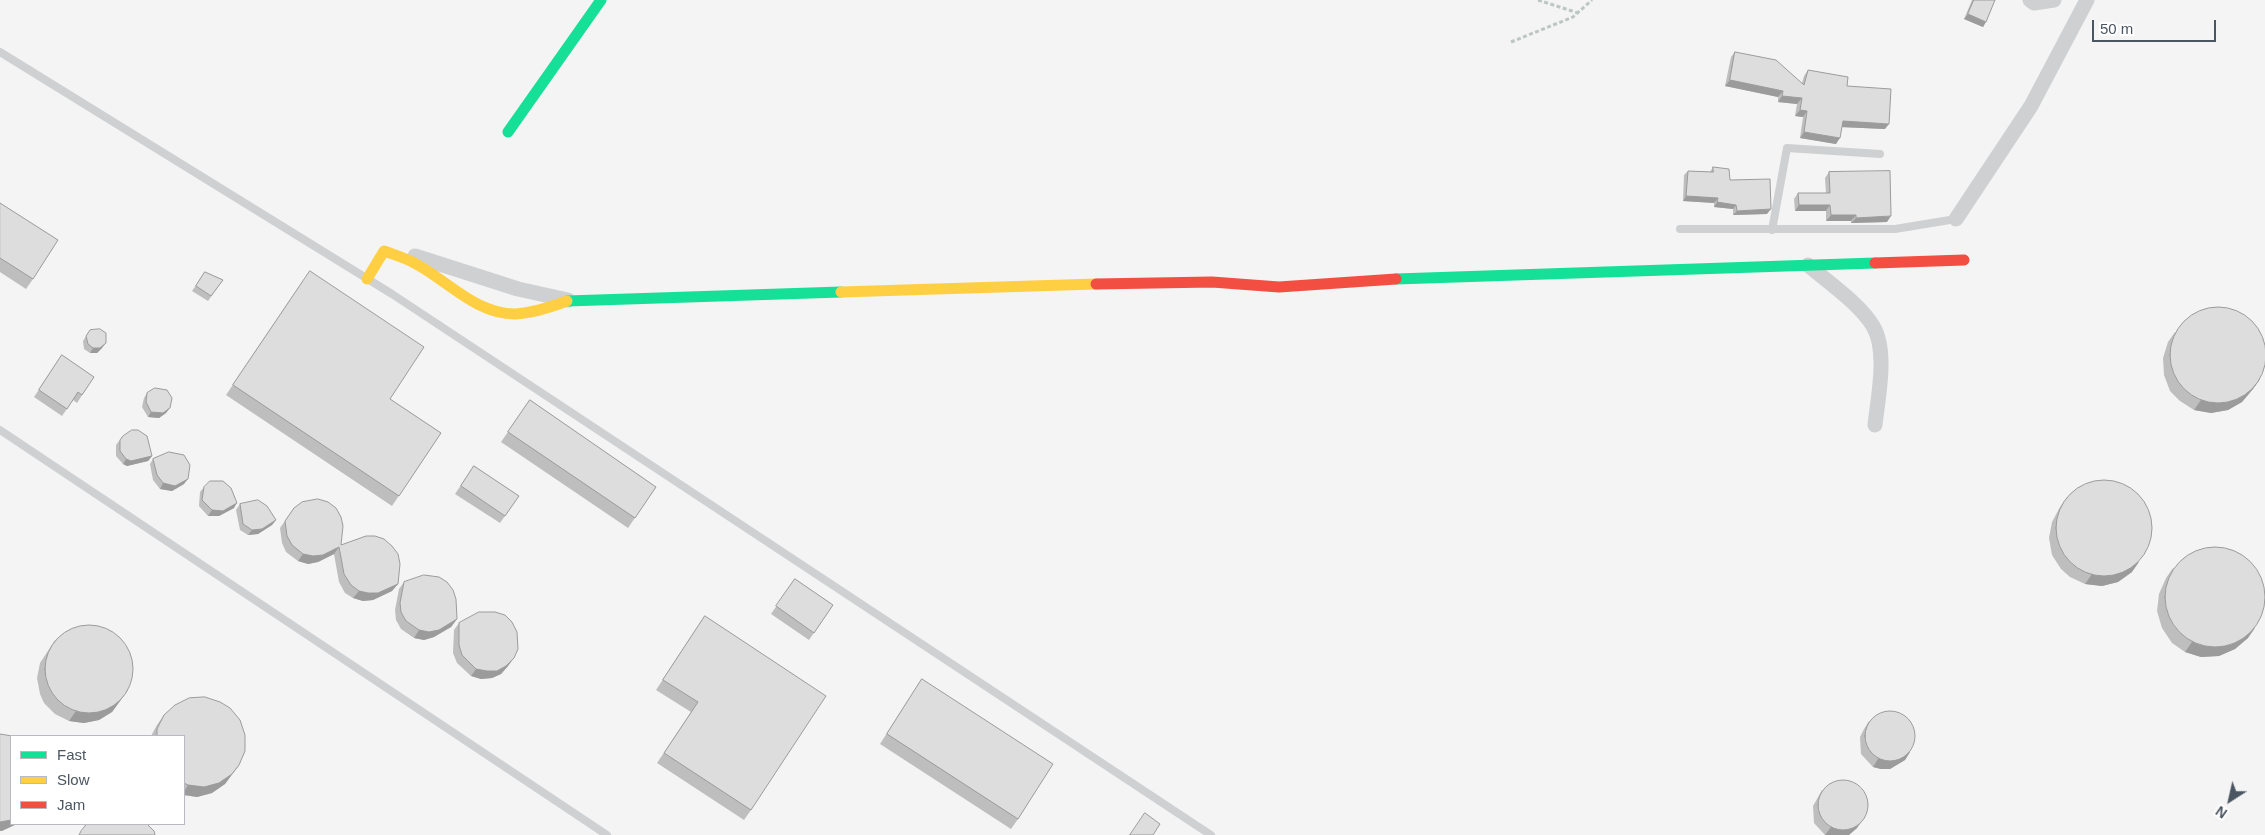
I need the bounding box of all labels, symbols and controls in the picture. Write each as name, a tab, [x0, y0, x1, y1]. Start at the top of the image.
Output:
scale bar	[2095, 10, 2219, 42]
text: 50 m	[2100, 20, 2133, 37]
legend	[10, 735, 185, 825]
text: Fast	[57, 746, 86, 763]
text: Slow	[57, 771, 90, 788]
north arrow	[2205, 775, 2255, 825]
text: Jam	[57, 796, 85, 813]
text: N	[2213, 803, 2230, 822]

